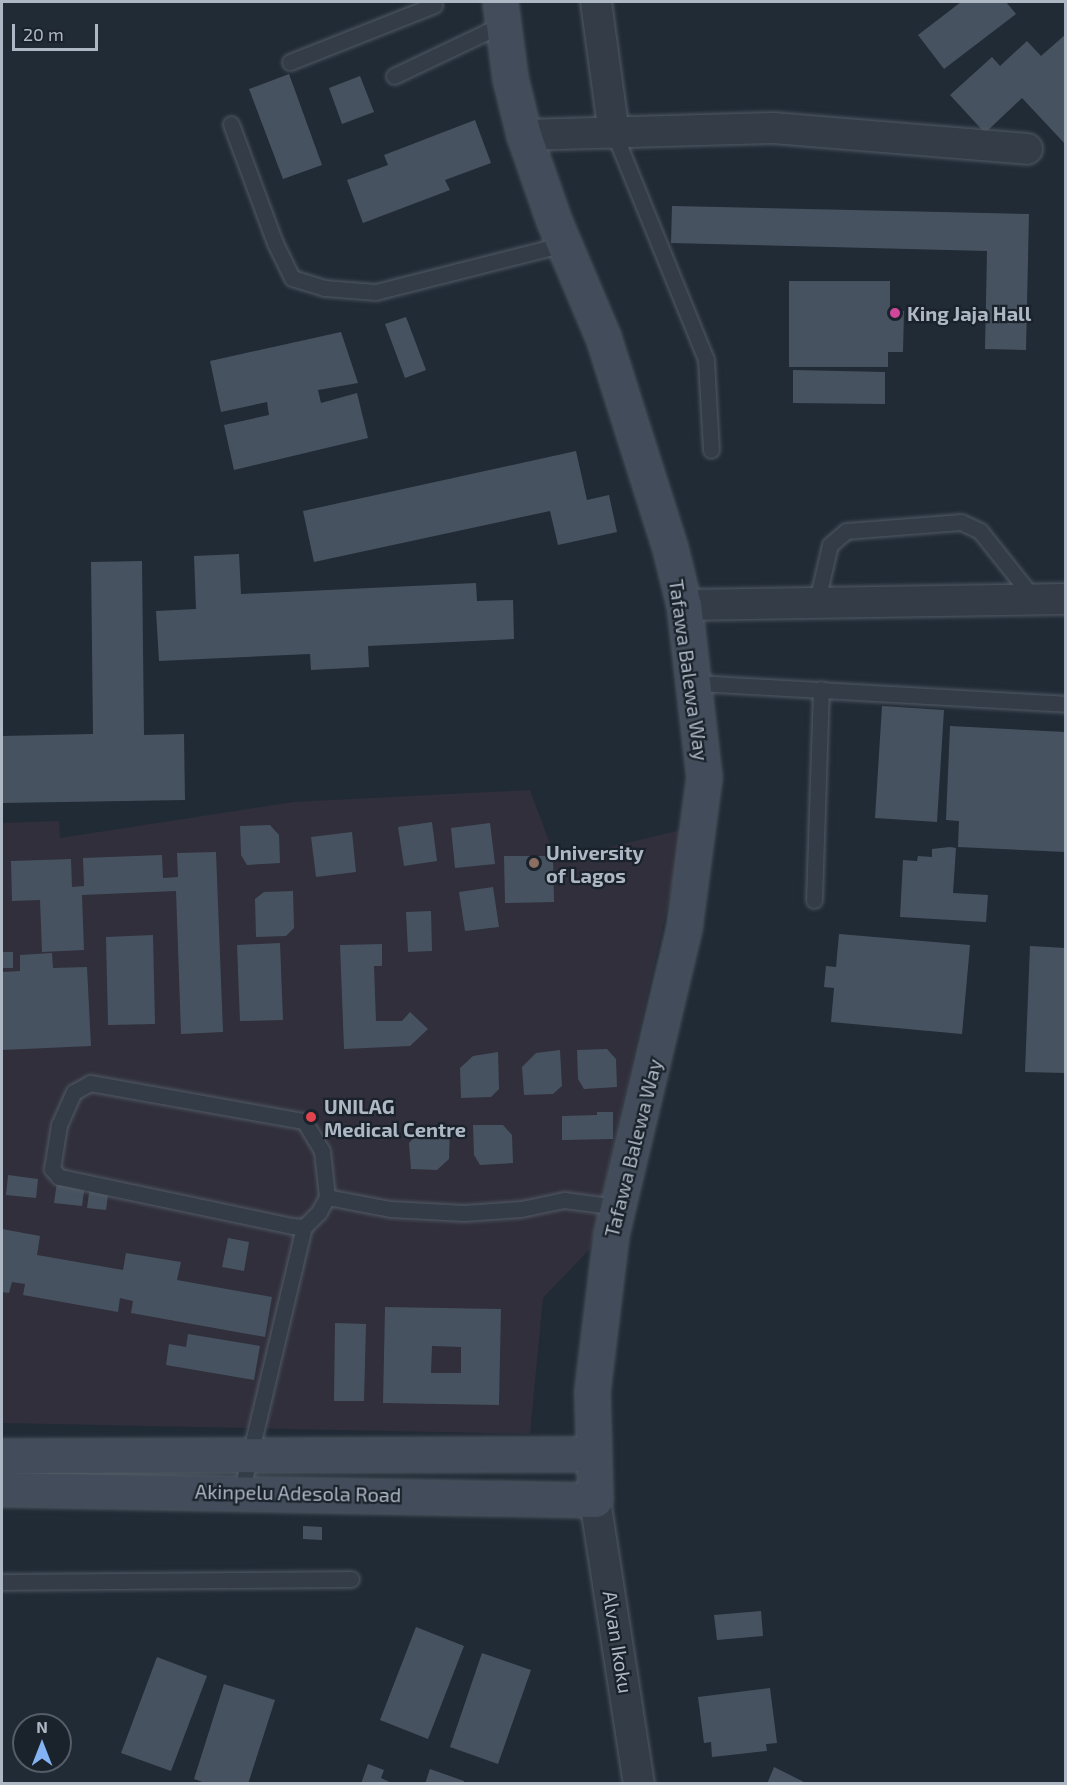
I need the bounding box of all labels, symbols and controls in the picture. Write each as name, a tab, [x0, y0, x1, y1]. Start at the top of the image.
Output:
scale bar	[15, 12, 100, 50]
text: 20 m	[23, 23, 64, 45]
place label: King Jaja Hall	[907, 301, 1032, 325]
marker: King Jaja Hall	[888, 306, 902, 320]
street label: Tafawa Balewa Way	[664, 578, 714, 762]
place label: University of Lagos	[546, 840, 644, 887]
marker: University of Lagos	[527, 856, 541, 870]
street label: Tafawa Balewa Way	[599, 1056, 667, 1240]
place label: UNILAG Medical Centre	[324, 1094, 466, 1141]
marker: UNILAG Medical Centre	[302, 1108, 320, 1126]
street label: Akinpelu Adesola Road	[194, 1479, 402, 1507]
street label: Alvan Ikoku	[598, 1589, 638, 1695]
north arrow	[12, 1713, 72, 1773]
text: N	[36, 1717, 48, 1736]

